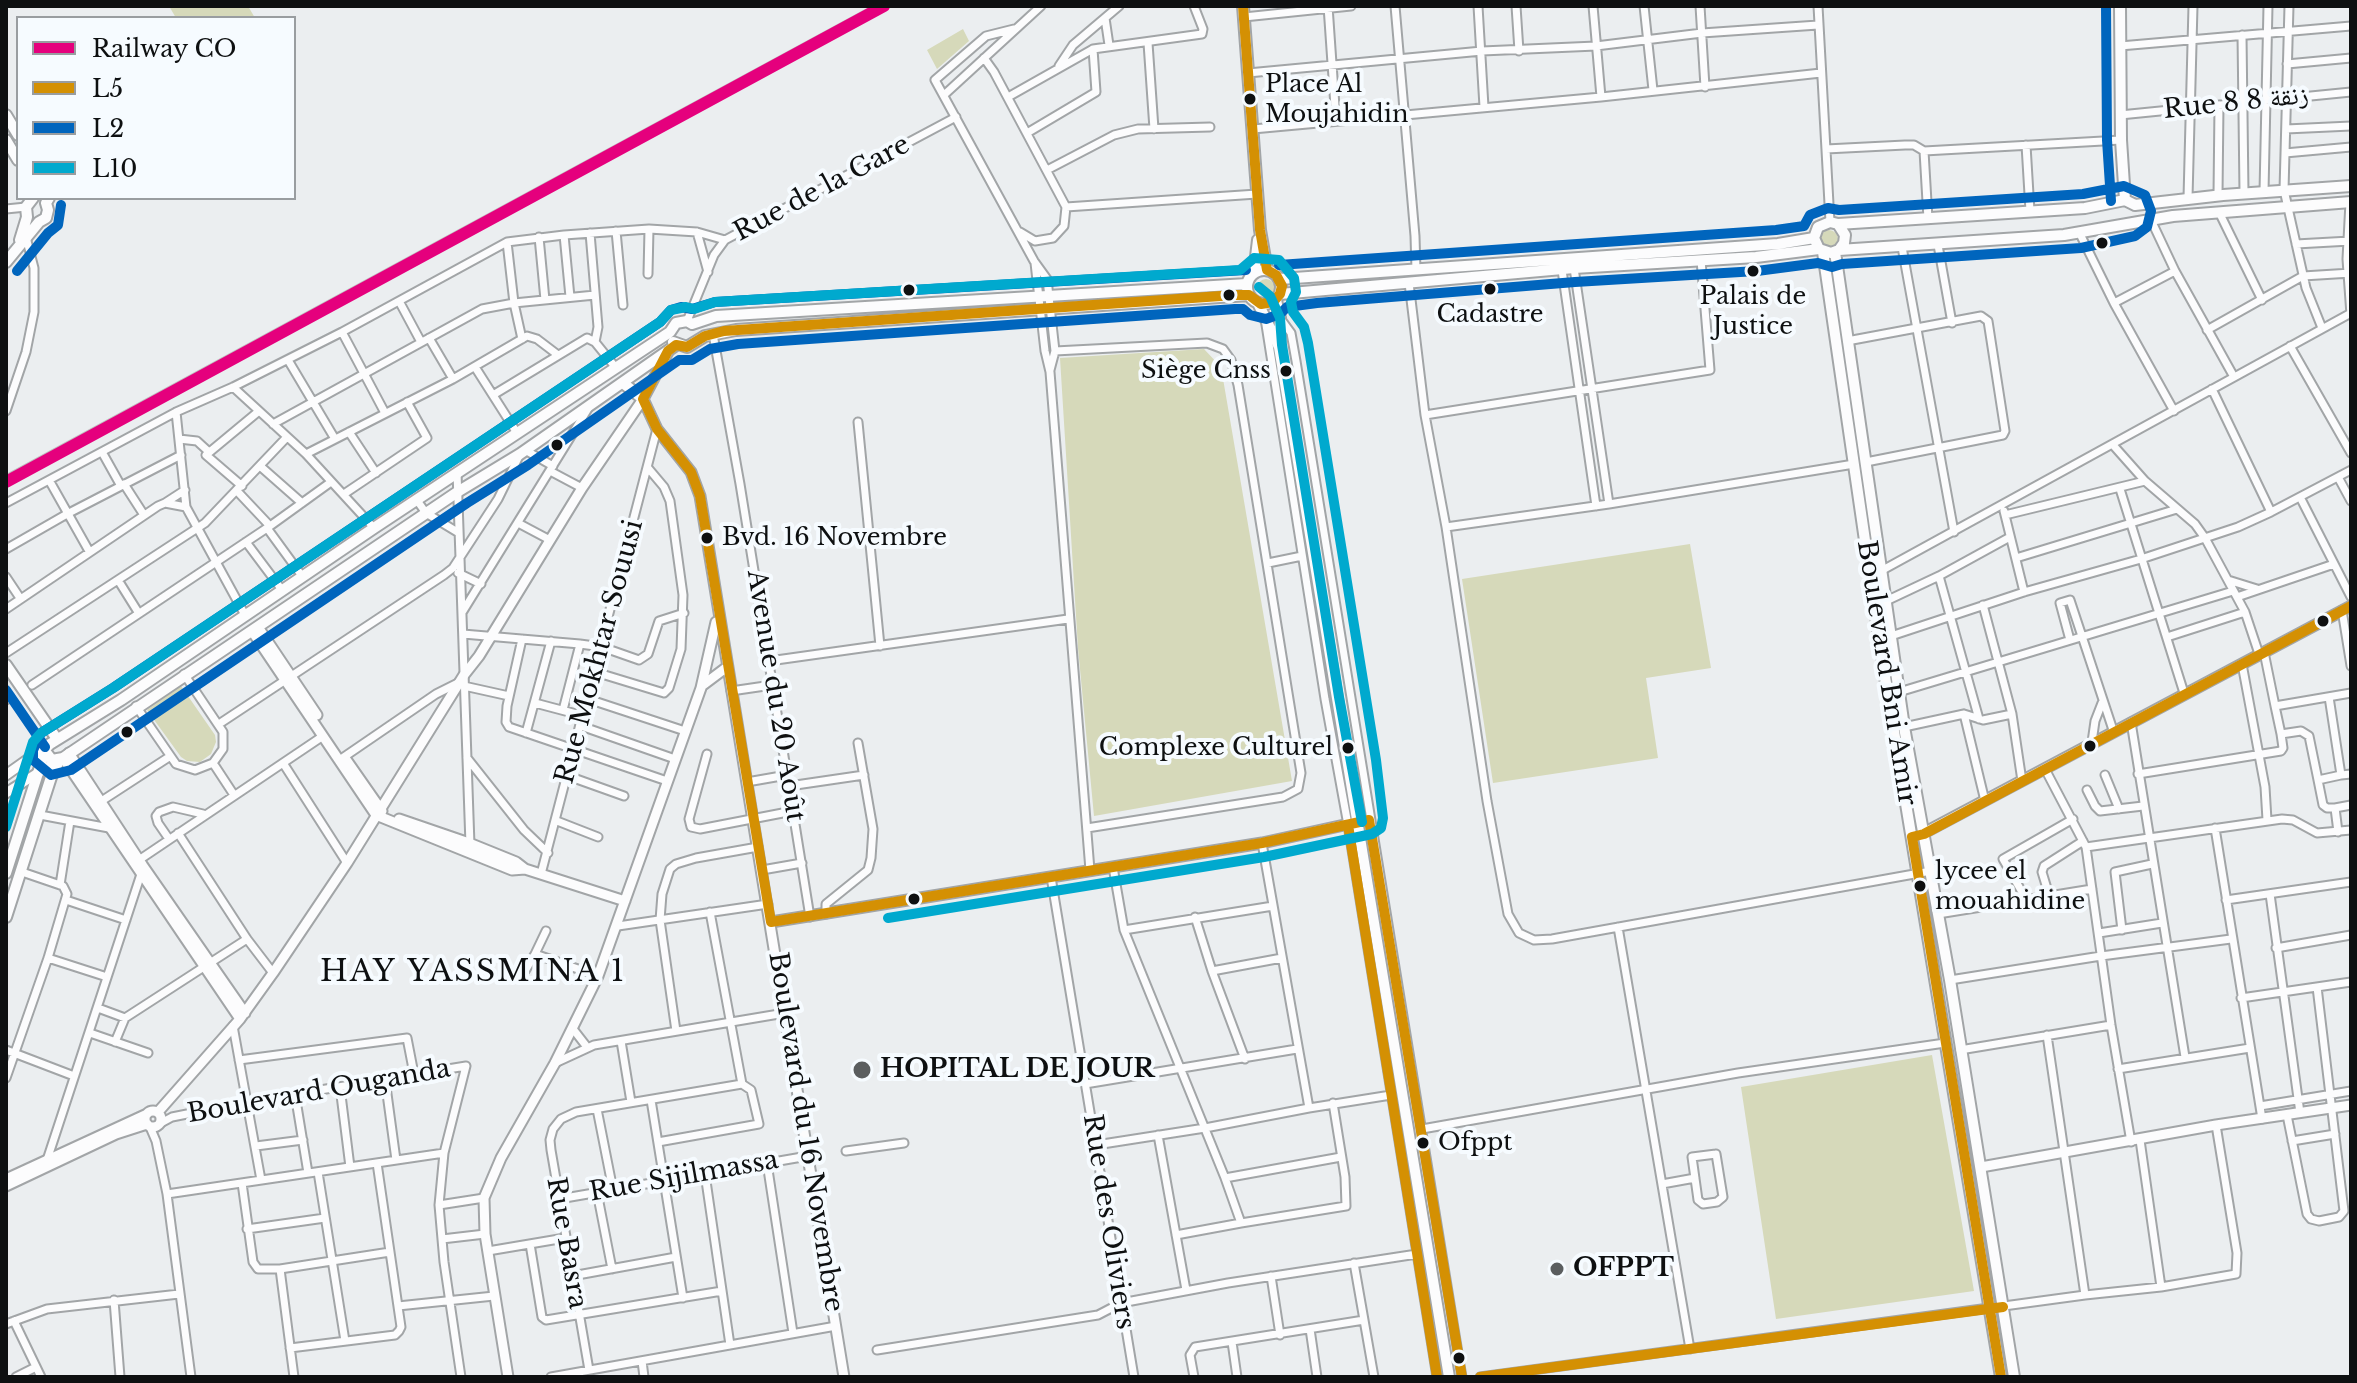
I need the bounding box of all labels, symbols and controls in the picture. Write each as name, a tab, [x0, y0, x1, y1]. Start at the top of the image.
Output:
legend	[16, 16, 296, 200]
text: Railway CO	[92, 34, 237, 63]
place label: Place Al Moujahidin	[1265, 71, 1408, 127]
text: L5	[92, 74, 123, 103]
street label: Rue 8 8 زنقة	[2162, 80, 2310, 126]
marker: Place Al Moujahidin	[1242, 91, 1258, 107]
text: L2	[92, 114, 124, 143]
street label: Rue de la Gare	[729, 130, 915, 248]
text: L10	[92, 154, 137, 183]
unlabelled marker	[2094, 235, 2110, 251]
marker: Palais de Justice	[1745, 263, 1761, 279]
marker: Cadastre	[1482, 281, 1498, 297]
unlabelled marker	[901, 282, 917, 298]
place label: Palais de Justice	[1700, 283, 1806, 339]
unlabelled marker	[1221, 287, 1237, 303]
place label: Cadastre	[1437, 301, 1543, 329]
place label: Siège Cnss	[1141, 357, 1271, 385]
marker: Siège Cnss	[1278, 363, 1294, 379]
unlabelled marker	[549, 437, 565, 453]
street label: Rue Mokhtar Souusi	[550, 517, 650, 787]
place label: Bvd. 16 Novembre	[722, 524, 947, 552]
marker: Bvd. 16 Novembre	[699, 530, 715, 546]
street label: Boulevard Bni Amir	[1850, 538, 1922, 808]
street label: Avenue du 20 Août	[740, 568, 810, 824]
unlabelled marker	[2315, 613, 2331, 629]
unlabelled marker	[119, 724, 135, 740]
place label: Complexe Culturel	[1099, 734, 1333, 762]
unlabelled marker	[2082, 738, 2098, 754]
marker: Complexe Culturel	[1340, 740, 1356, 756]
place label: lycee el mouahidine	[1935, 858, 2085, 914]
marker: lycee el mouahidine	[1912, 878, 1928, 894]
unlabelled marker	[906, 891, 922, 907]
street label: Boulevard du 16 Novembre	[761, 950, 849, 1314]
district label: HAY YASSMINA 1	[320, 955, 626, 991]
street label: Boulevard Ouganda	[185, 1054, 453, 1130]
place label: HOPITAL DE JOUR	[880, 1054, 1154, 1086]
marker: HOPITAL DE JOUR	[851, 1059, 873, 1081]
street label: Rue des Oliviers	[1076, 1112, 1140, 1332]
place label: Ofppt	[1438, 1129, 1512, 1157]
marker: Ofppt	[1415, 1135, 1431, 1151]
street label: Rue Sijilmassa	[587, 1145, 781, 1209]
street label: Rue Basra	[539, 1175, 593, 1311]
place label: OFPPT	[1573, 1253, 1674, 1285]
marker: OFPPT	[1548, 1260, 1566, 1278]
unlabelled marker	[1451, 1350, 1467, 1366]

